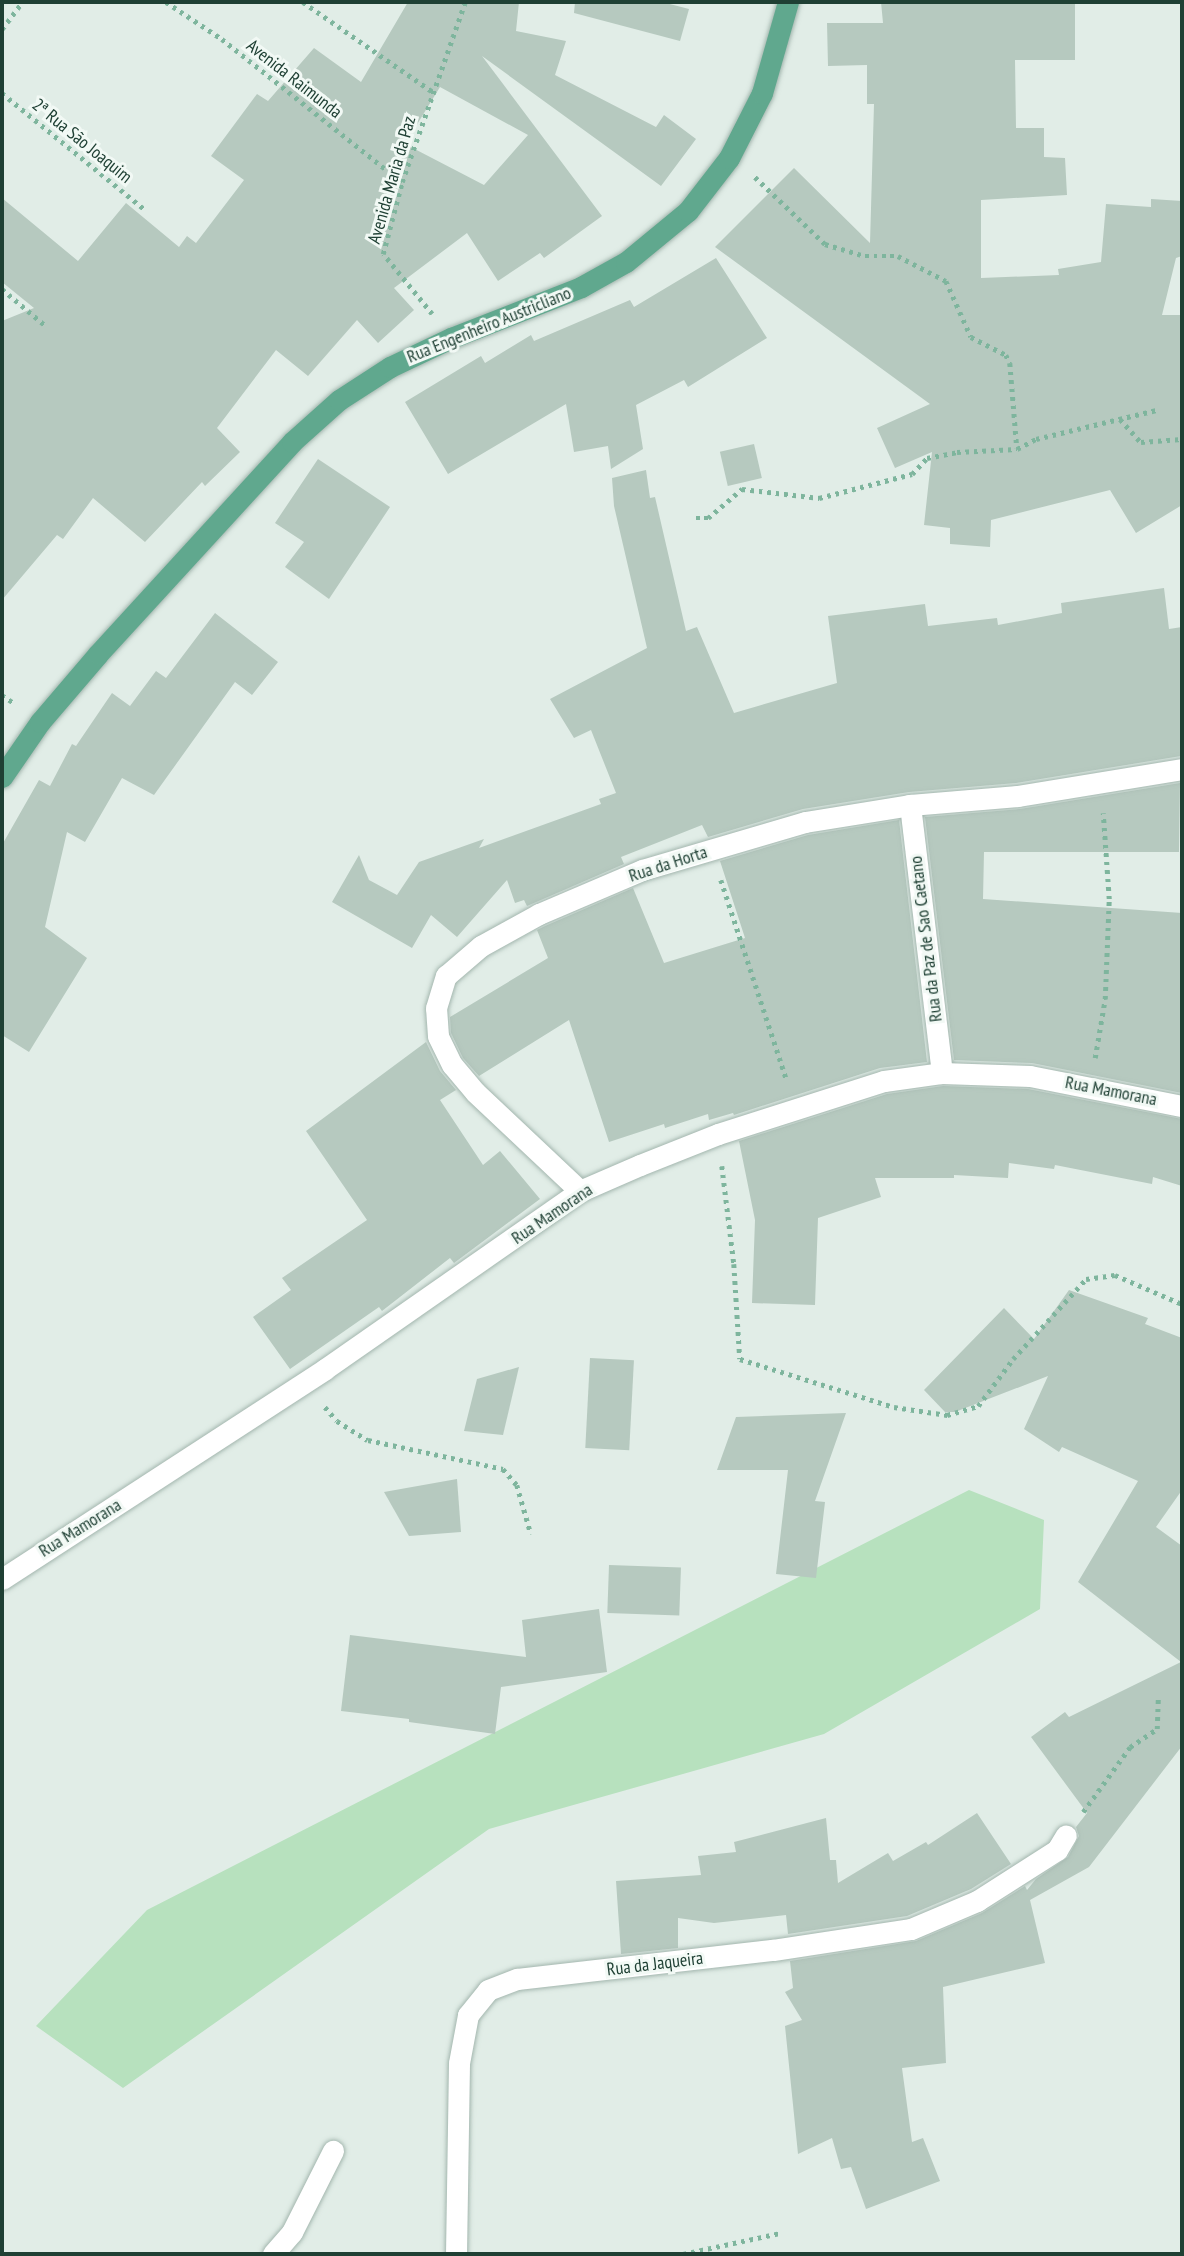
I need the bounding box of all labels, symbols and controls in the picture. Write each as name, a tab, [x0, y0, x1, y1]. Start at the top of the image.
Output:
street label: Avenida Raimunda	[242, 35, 346, 123]
street label: 2ª Rua São Joaquim	[28, 94, 136, 188]
street label: Avenida Maria da Paz	[363, 114, 421, 246]
street label: Rua Engenheiro Austricliano	[404, 282, 574, 368]
street label: Rua da Horta	[626, 841, 710, 887]
street label: Rua da Paz de Sao Caetano	[905, 855, 947, 1023]
street label: Rua Mamorana	[1063, 1072, 1159, 1110]
street label: Rua Mamorana	[507, 1179, 597, 1249]
street label: Rua Mamorana	[35, 1494, 125, 1562]
street label: Rua da Jaqueira	[606, 1947, 704, 1981]

